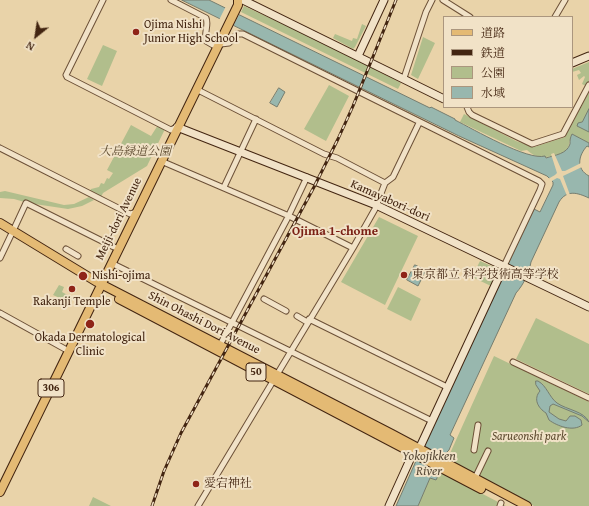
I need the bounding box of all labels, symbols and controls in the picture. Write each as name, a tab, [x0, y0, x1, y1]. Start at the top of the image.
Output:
north arrow	[16, 16, 56, 56]
legend	[443, 16, 573, 108]
place label: Ojima Nishi Junior High School	[144, 18, 238, 46]
text: 道路	[481, 24, 505, 41]
marker: Ojima Nishi Junior High School	[131, 27, 141, 37]
text: N	[23, 38, 37, 55]
text: 鉄道	[481, 44, 505, 61]
text: 公園	[481, 64, 505, 81]
text: 水域	[481, 84, 505, 101]
park label: 大島緑道公園	[99, 145, 171, 159]
street label: Meiji-dori Avenue	[93, 175, 145, 263]
street label: Kamayabori-dori	[348, 177, 432, 225]
district label: Ojima 1-chome	[292, 224, 378, 240]
place label: 東京都立 科学技術高等学校	[412, 268, 559, 282]
place label: Nishi-ojima	[92, 269, 150, 283]
marker: Nishi-ojima	[77, 270, 89, 282]
marker: 東京都立 科学技術高等学校	[399, 270, 409, 280]
marker: Rakanji Temple	[67, 284, 77, 294]
street label: Shin Ohashi Dori Avenue	[146, 288, 262, 358]
place label: Rakanji Temple	[33, 295, 111, 309]
marker: Okada Dermatological Clinic	[84, 318, 96, 330]
place label: Okada Dermatological Clinic	[35, 331, 145, 359]
road number: 50	[246, 363, 266, 381]
road number: 306	[38, 379, 64, 397]
park label: Sarueonshi park	[492, 430, 566, 444]
water label: Yokojikken River	[402, 449, 456, 480]
place label: 愛宕神社	[204, 477, 252, 491]
marker: 愛宕神社	[191, 479, 201, 489]

